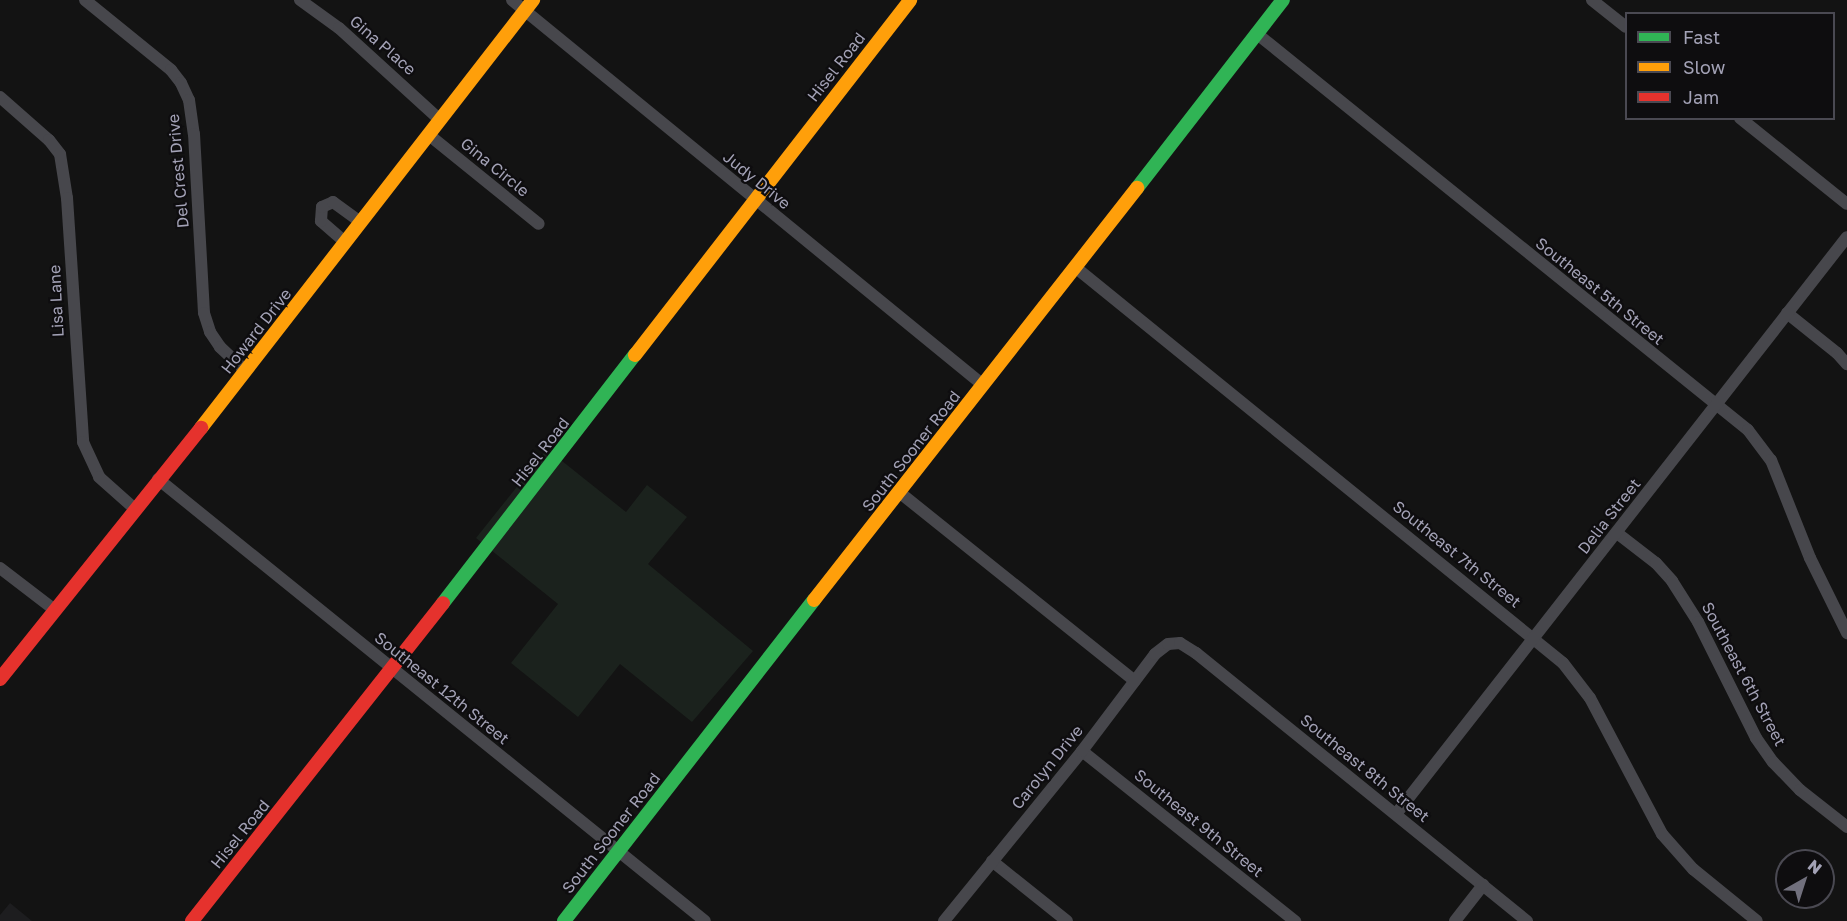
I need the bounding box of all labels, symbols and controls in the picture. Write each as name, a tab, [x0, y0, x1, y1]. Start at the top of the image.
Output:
street label: Gina Place	[346, 11, 420, 79]
legend	[1625, 12, 1835, 120]
text: Fast	[1683, 26, 1720, 48]
street label: Hisel Road	[803, 29, 869, 105]
text: Slow	[1683, 56, 1725, 78]
text: Jam	[1683, 86, 1719, 108]
street label: Del Crest Drive	[163, 113, 193, 229]
street label: Gina Circle	[457, 134, 533, 200]
street label: Judy Drive	[719, 147, 795, 213]
street label: Southeast 5th Street	[1532, 233, 1668, 349]
street label: Lisa Lane	[45, 264, 67, 338]
street label: Howard Drive	[217, 285, 295, 377]
street label: South Sooner Road	[858, 387, 964, 515]
street label: Hisel Road	[507, 414, 573, 490]
street label: Delia Street	[1574, 475, 1644, 557]
street label: Southeast 7th Street	[1389, 496, 1525, 612]
street label: Southeast 6th Street	[1698, 599, 1790, 749]
street label: Southeast 12th Street	[371, 628, 513, 748]
street label: Southeast 8th Street	[1297, 710, 1433, 826]
street label: Carolyn Drive	[1007, 721, 1087, 813]
street label: Southeast 9th Street	[1131, 765, 1267, 881]
street label: South Sooner Road	[558, 769, 664, 897]
street label: Hisel Road	[207, 796, 273, 872]
north arrow	[1775, 849, 1835, 909]
text: N	[1804, 855, 1826, 878]

